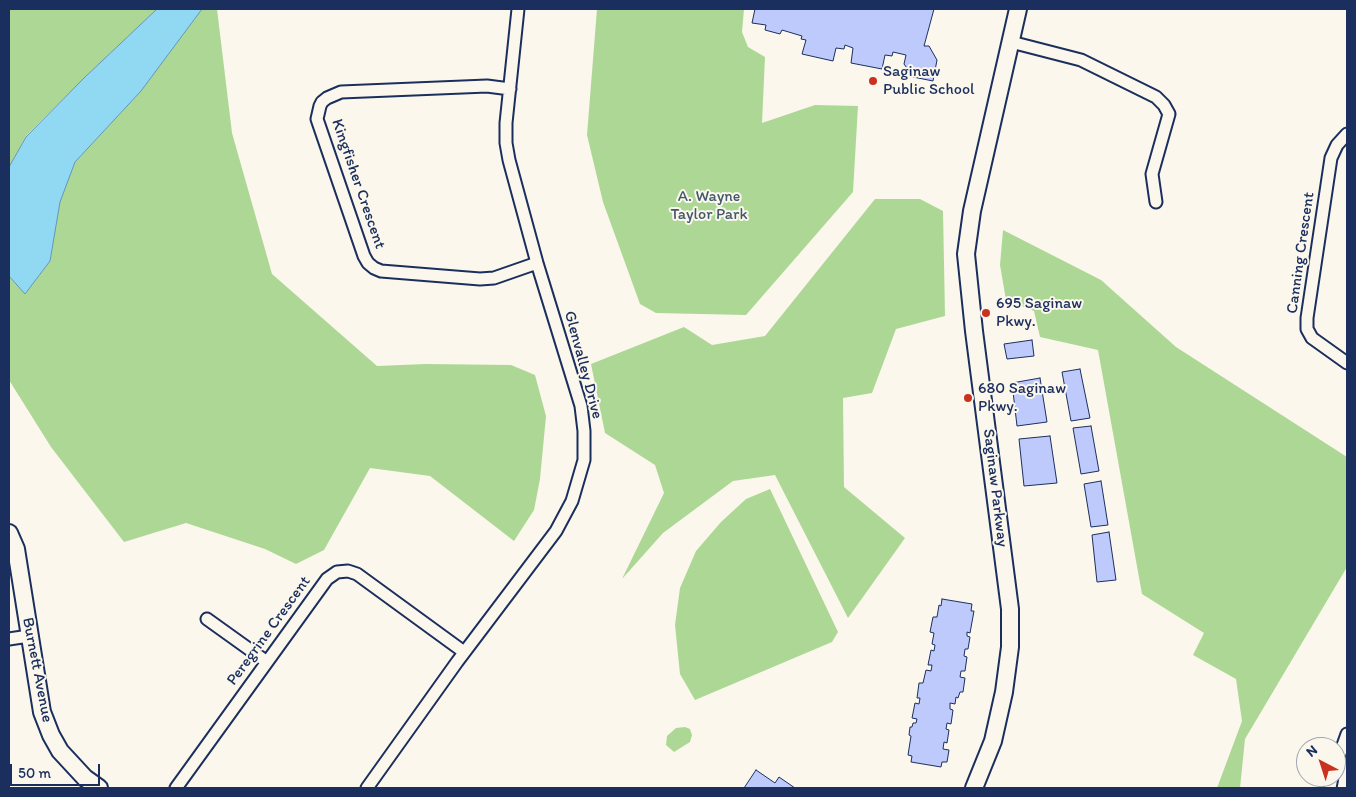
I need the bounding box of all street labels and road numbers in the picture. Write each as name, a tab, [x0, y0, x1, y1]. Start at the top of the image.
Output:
street label: Kingfisher Crescent	[327, 117, 389, 251]
street label: Canning Crescent	[1283, 191, 1319, 315]
street label: Glenvalley Drive	[559, 309, 607, 421]
street label: Saginaw Parkway	[978, 428, 1012, 548]
street label: Peregrine Crescent	[223, 573, 315, 689]
street label: Burnett Avenue	[17, 616, 57, 724]

